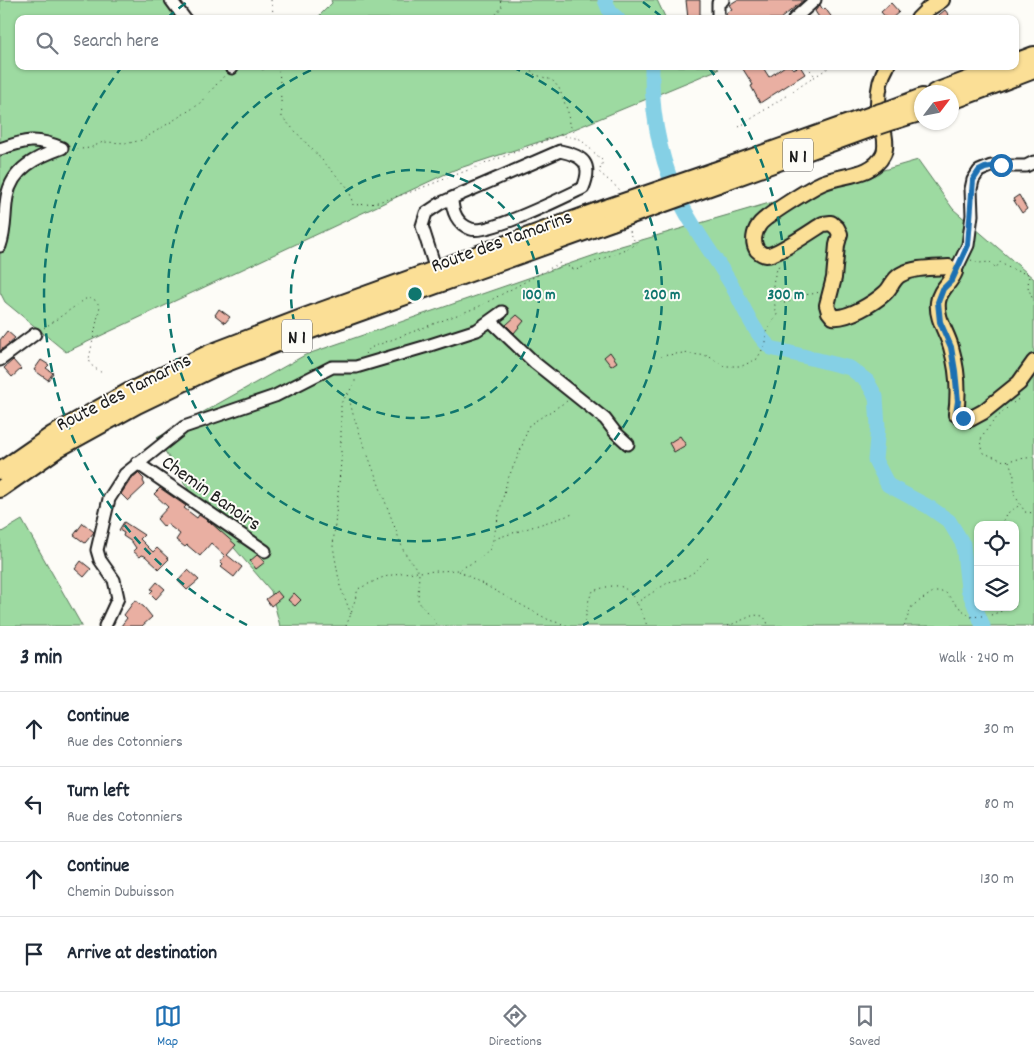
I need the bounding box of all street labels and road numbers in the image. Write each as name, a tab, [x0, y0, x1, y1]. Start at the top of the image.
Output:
road number: N 1	[783, 138, 813, 172]
street label: Route des Tamarins	[427, 204, 577, 281]
road number: N 1	[282, 320, 312, 352]
street label: Route des Tamarins	[52, 348, 197, 440]
street label: Chemin Banoirs	[155, 450, 266, 539]

